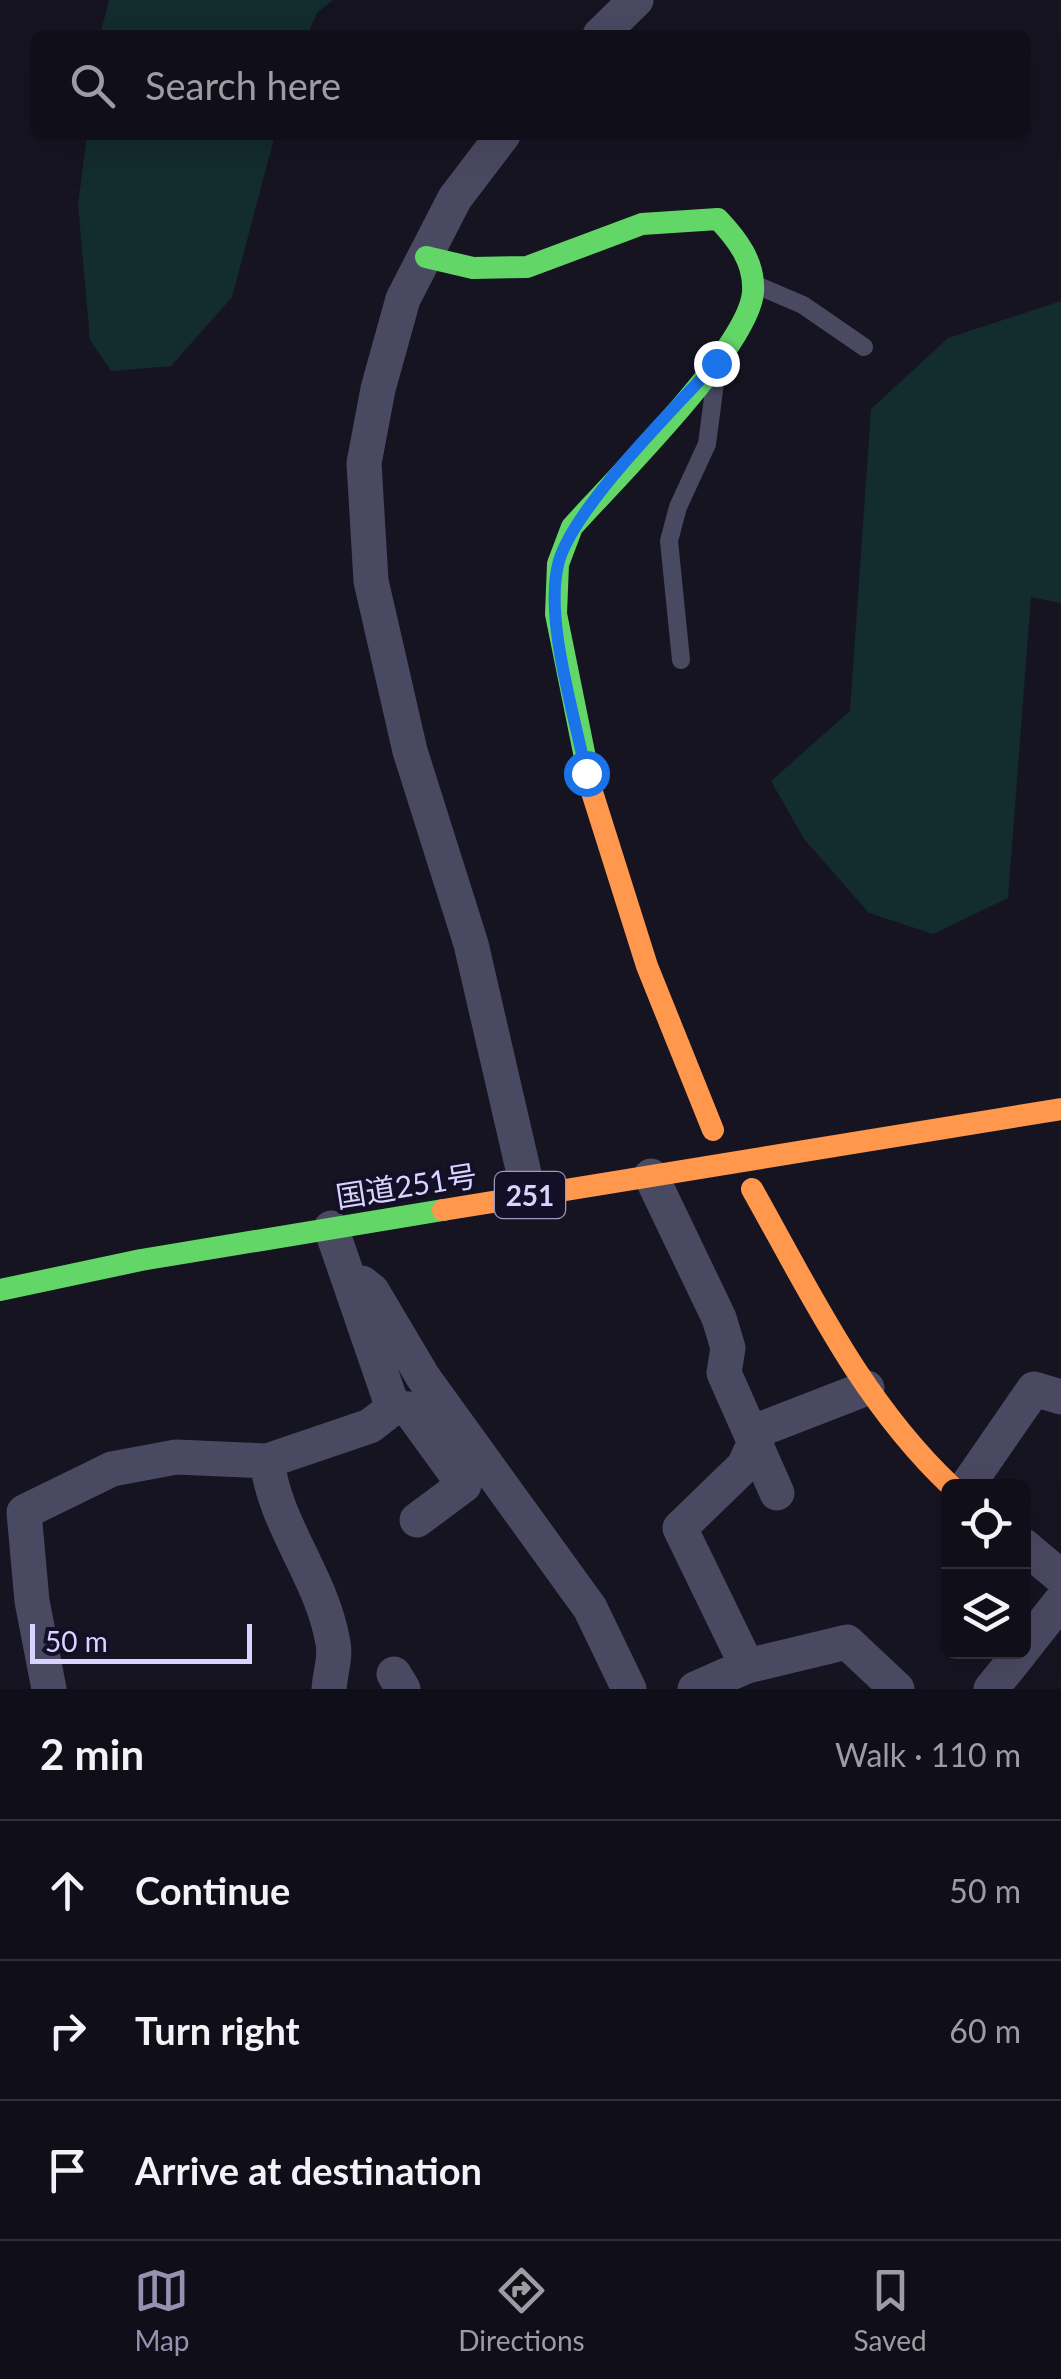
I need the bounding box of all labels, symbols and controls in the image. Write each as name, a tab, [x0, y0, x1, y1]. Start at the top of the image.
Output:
search box	[30, 30, 1031, 140]
icon: search	[65, 58, 120, 113]
text: Search here	[145, 62, 341, 108]
route end	[694, 341, 740, 387]
route start	[564, 751, 610, 797]
street label: 国道251号	[333, 1156, 479, 1214]
road number: 251	[495, 1172, 565, 1218]
map controls	[941, 1479, 1031, 1659]
button: locate	[941, 1479, 1031, 1569]
button: layers	[941, 1569, 1031, 1659]
scale bar	[30, 1619, 252, 1664]
text: 50 m	[45, 1624, 108, 1658]
text: 2 min	[40, 1729, 144, 1779]
text: Walk · 110 m	[835, 1735, 1021, 1774]
icon: ahead	[40, 1863, 95, 1918]
text: Continue	[135, 1867, 290, 1913]
text: 50 m	[949, 1871, 1021, 1910]
icon: right	[40, 2003, 95, 2058]
text: Turn right	[135, 2007, 300, 2053]
text: 60 m	[949, 2011, 1021, 2050]
icon: arrive	[40, 2143, 95, 2198]
text: Arrive at destination	[135, 2147, 482, 2193]
tab: Map	[134, 2263, 190, 2357]
tab: Directions	[458, 2263, 585, 2357]
tab: Saved	[853, 2263, 927, 2357]

